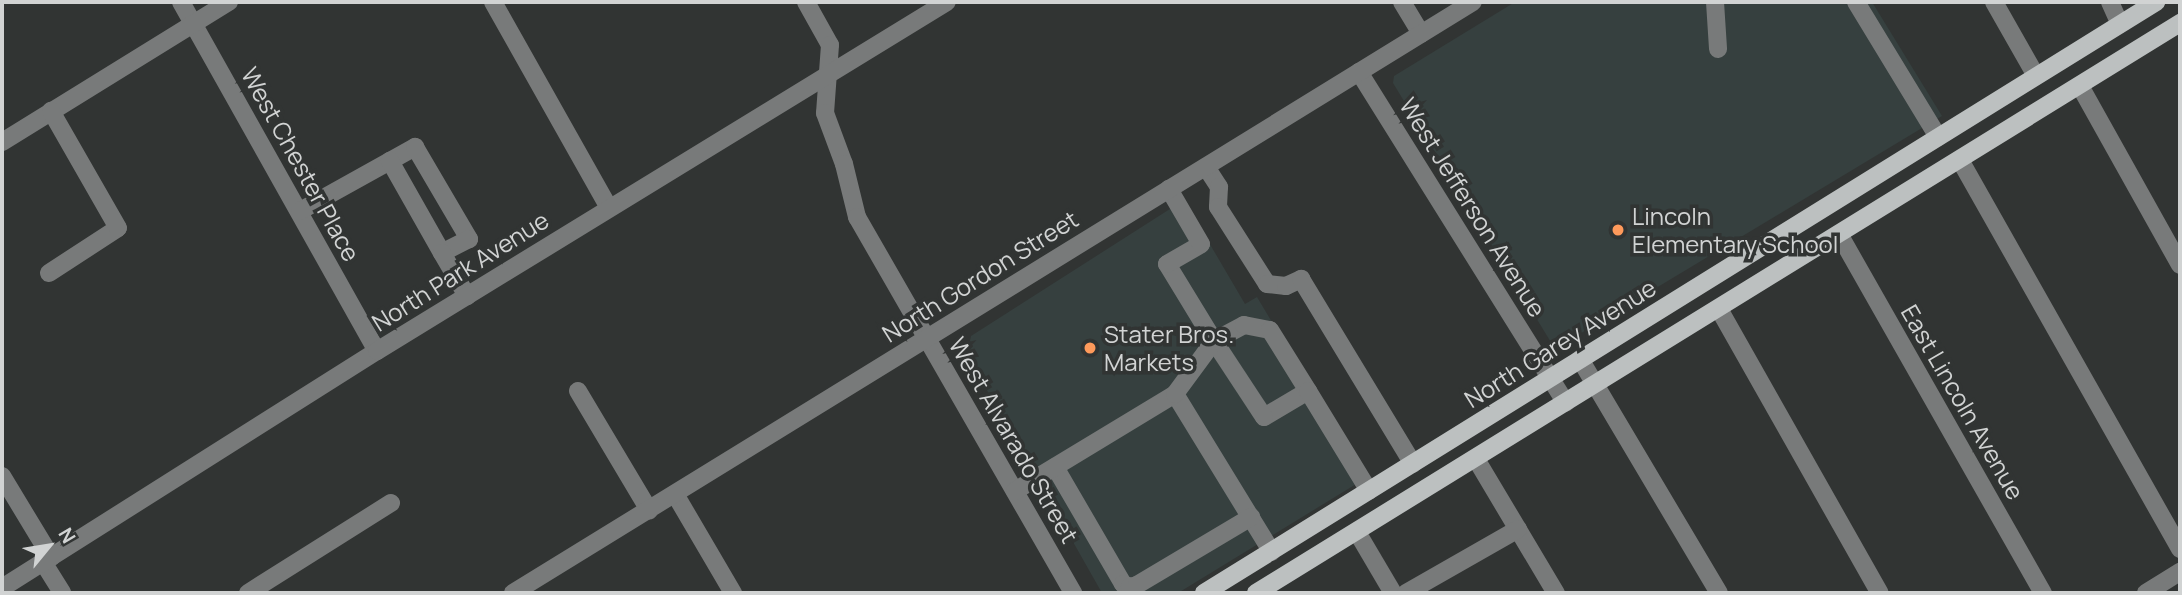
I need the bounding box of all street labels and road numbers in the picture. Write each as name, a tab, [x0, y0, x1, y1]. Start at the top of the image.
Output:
street label: West Chester Place	[236, 62, 366, 266]
street label: West Jefferson Avenue	[1394, 92, 1552, 322]
street label: North Gordon Street	[877, 204, 1083, 348]
street label: North Park Avenue	[366, 205, 554, 337]
street label: North Garey Avenue	[1459, 272, 1661, 414]
street label: East Lincoln Avenue	[1896, 300, 2030, 504]
street label: West Alvarado Street	[943, 332, 1085, 548]

